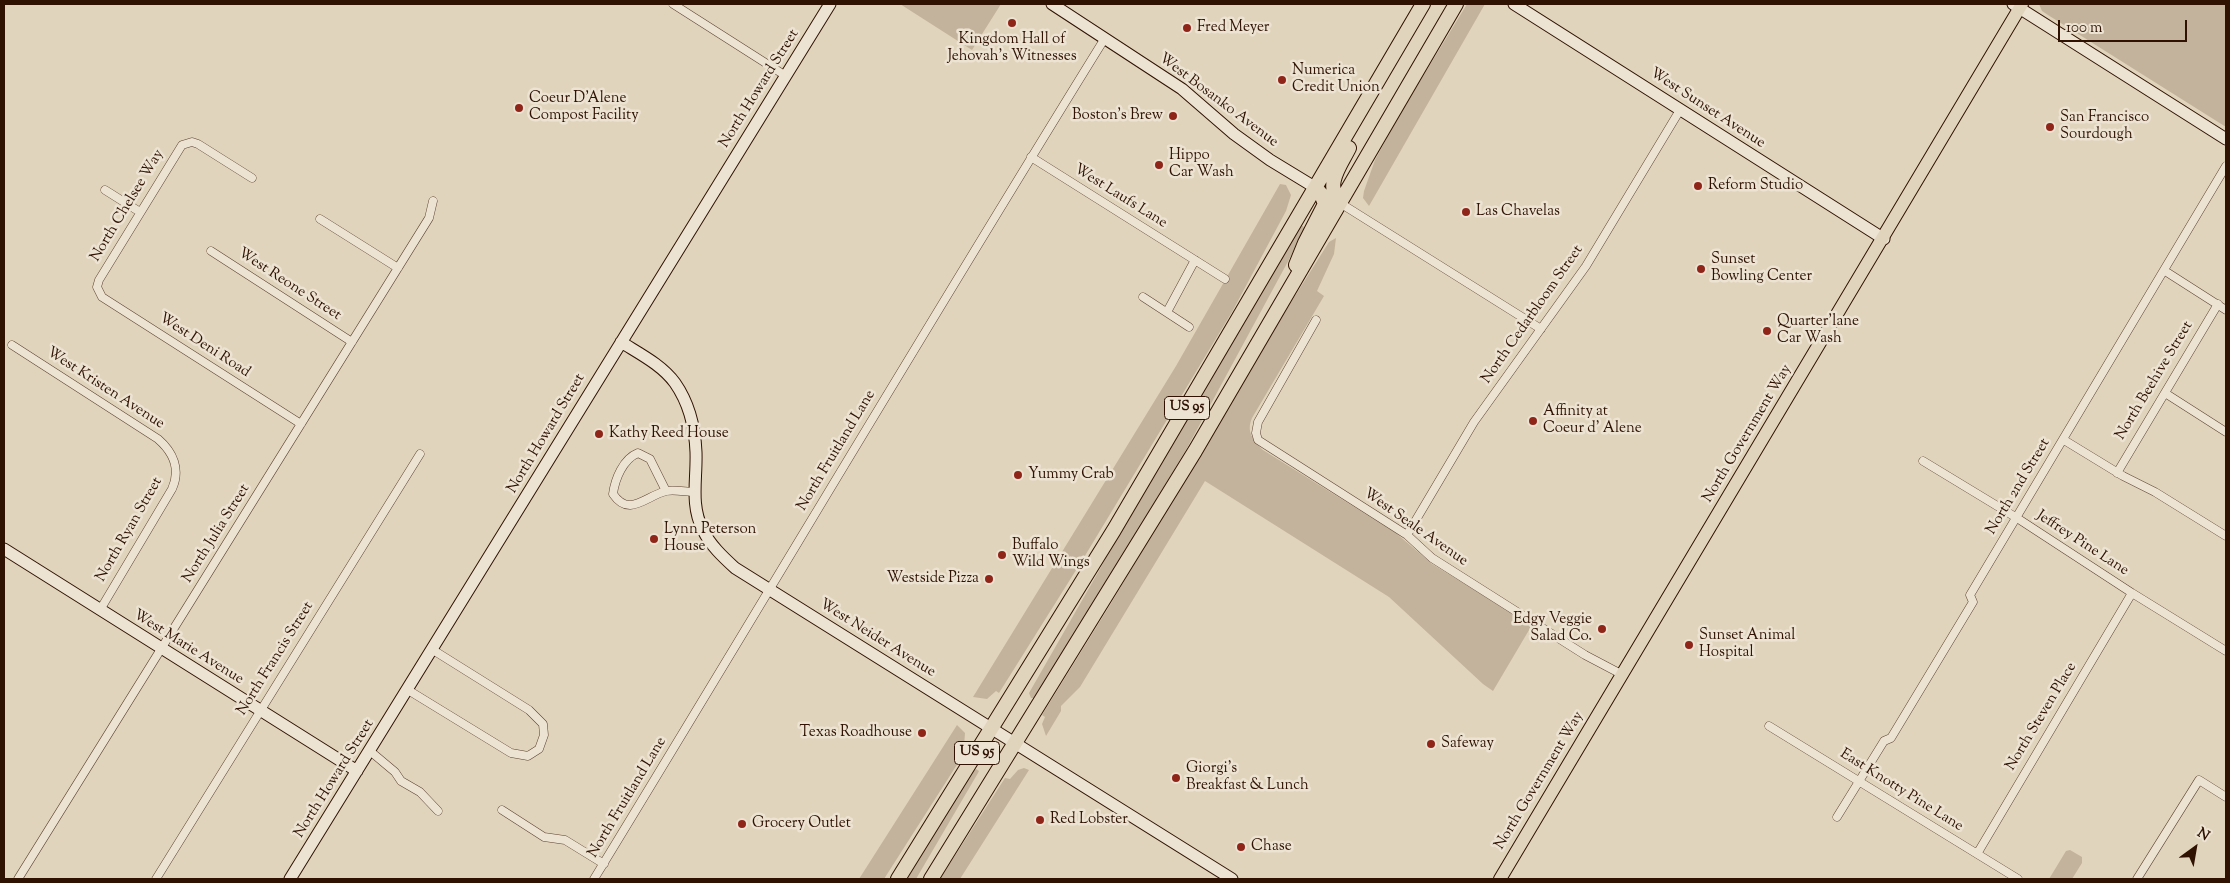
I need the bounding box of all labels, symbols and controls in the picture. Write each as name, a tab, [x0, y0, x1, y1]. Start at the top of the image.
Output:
scale bar	[2060, 10, 2189, 42]
marker: Kingdom Hall of Jehovah's Witnesses	[1006, 17, 1018, 29]
text: 100 m	[2066, 18, 2102, 39]
place label: Fred Meyer	[1197, 19, 1269, 37]
marker: Fred Meyer	[1181, 22, 1193, 34]
street label: North Howard Street	[716, 26, 804, 152]
place label: Kingdom Hall of Jehovah's Witnesses	[947, 31, 1077, 66]
street label: West Bosanko Avenue	[1155, 50, 1281, 152]
place label: Numerica Credit Union	[1292, 62, 1380, 97]
street label: West Sunset Avenue	[1646, 65, 1768, 153]
marker: Numerica Credit Union	[1276, 74, 1288, 86]
place label: Coeur D'Alene Compost Facility	[529, 90, 639, 125]
marker: Coeur D'Alene Compost Facility	[513, 102, 525, 114]
place label: Boston's Brew	[1072, 107, 1163, 125]
place label: San Francisco Sourdough	[2060, 109, 2149, 144]
marker: Boston's Brew	[1167, 110, 1179, 122]
marker: San Francisco Sourdough	[2044, 121, 2056, 133]
street label: North Chelsee Way	[87, 147, 169, 265]
place label: Hippo Car Wash	[1169, 147, 1234, 182]
marker: Hippo Car Wash	[1153, 159, 1165, 171]
street label: West Laufs Lane	[1070, 161, 1170, 233]
place label: Reform Studio	[1708, 177, 1803, 195]
marker: Reform Studio	[1692, 180, 1704, 192]
place label: Las Chavelas	[1476, 203, 1560, 221]
marker: Las Chavelas	[1460, 206, 1472, 218]
street label: North Cedarbloom Street	[1478, 242, 1588, 388]
street label: West Reone Street	[234, 245, 344, 325]
place label: Sunset Bowling Center	[1711, 251, 1812, 286]
marker: Sunset Bowling Center	[1695, 263, 1707, 275]
street label: West Deni Road	[155, 310, 253, 382]
place label: Quarter'lane Car Wash	[1777, 313, 1859, 348]
street label: North Beehive Street	[2112, 318, 2198, 444]
marker: Quarter'lane Car Wash	[1761, 325, 1773, 337]
street label: West Kristen Avenue	[43, 344, 167, 434]
street label: North Government Way	[1700, 362, 1796, 506]
street label: North Howard Street	[504, 371, 590, 497]
street label: North Fruitland Lane	[794, 387, 880, 515]
road number: US 95	[1164, 396, 1210, 419]
place label: Affinity at Coeur d' Alene	[1543, 403, 1642, 438]
marker: Affinity at Coeur d' Alene	[1527, 415, 1539, 427]
place label: Kathy Reed House	[609, 425, 729, 443]
marker: Kathy Reed House	[593, 428, 605, 440]
street label: North 2nd Street	[1983, 436, 2055, 538]
place label: Yummy Crab	[1028, 466, 1114, 484]
marker: Yummy Crab	[1012, 469, 1024, 481]
street label: North Ryan Street	[93, 474, 167, 586]
street label: North Julia Street	[179, 481, 255, 587]
street label: West Seale Avenue	[1359, 485, 1471, 571]
street label: Jeffrey Pine Lane	[2032, 507, 2132, 581]
place label: Lynn Peterson House	[664, 521, 756, 556]
marker: Lynn Peterson House	[648, 533, 660, 545]
place label: Buffalo Wild Wings	[1012, 537, 1090, 572]
marker: Buffalo Wild Wings	[996, 549, 1008, 561]
place label: Westside Pizza	[886, 570, 979, 588]
marker: Westside Pizza	[983, 573, 995, 585]
street label: West Neider Avenue	[816, 596, 938, 682]
street label: North Francis Street	[234, 599, 318, 719]
street label: West Marie Avenue	[129, 607, 247, 689]
place label: Edgy Veggie Salad Co.	[1513, 611, 1592, 646]
marker: Edgy Veggie Salad Co.	[1596, 623, 1608, 635]
place label: Sunset Animal Hospital	[1699, 627, 1795, 662]
marker: Sunset Animal Hospital	[1683, 639, 1695, 651]
street label: North Steven Place	[2003, 660, 2081, 774]
street label: North Government Way	[1492, 709, 1588, 853]
street label: North Howard Street	[291, 716, 379, 842]
place label: Texas Roadhouse	[800, 724, 912, 742]
marker: Texas Roadhouse	[916, 727, 928, 739]
street label: North Fruitland Lane	[585, 734, 671, 862]
place label: Safeway	[1441, 735, 1494, 753]
marker: Safeway	[1425, 738, 1437, 750]
road number: US 95	[954, 741, 1000, 764]
street label: East Knotty Pine Lane	[1836, 746, 1966, 836]
place label: Giorgi's Breakfast & Lunch	[1186, 760, 1309, 795]
marker: Giorgi's Breakfast & Lunch	[1170, 772, 1182, 784]
place label: Red Lobster	[1050, 811, 1128, 829]
marker: Red Lobster	[1034, 814, 1046, 826]
place label: Grocery Outlet	[752, 815, 851, 833]
marker: Grocery Outlet	[736, 818, 748, 830]
north arrow	[2170, 823, 2220, 873]
text: N	[2193, 824, 2213, 847]
place label: Chase	[1251, 838, 1292, 856]
marker: Chase	[1235, 841, 1247, 853]

